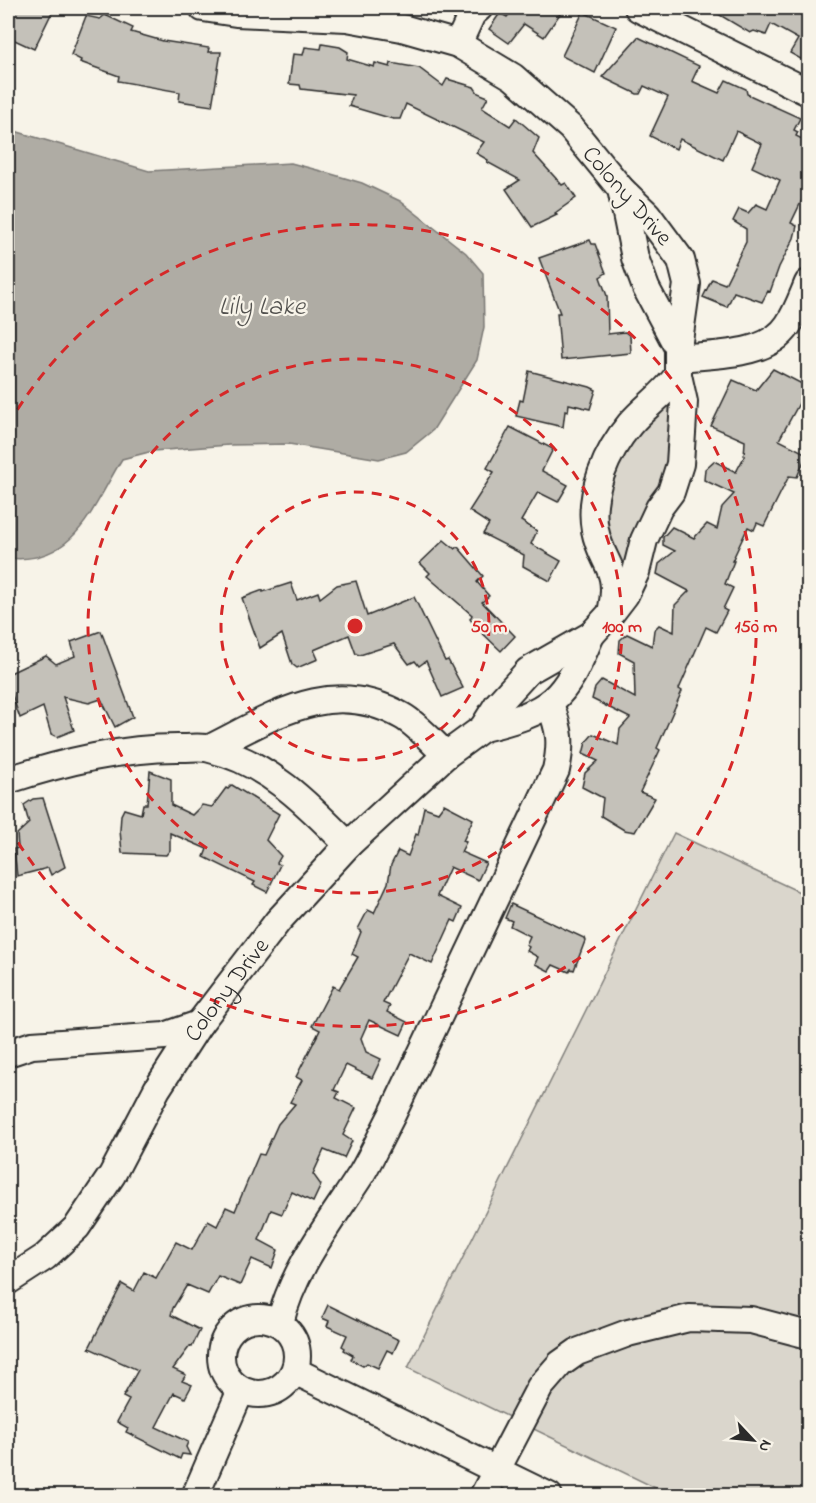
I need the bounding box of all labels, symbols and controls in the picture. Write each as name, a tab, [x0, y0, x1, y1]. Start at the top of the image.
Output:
street label: Colony Drive	[572, 139, 680, 255]
water label: Lily Lake	[219, 289, 307, 327]
text: 50 m	[471, 615, 507, 641]
text: 100 m	[602, 615, 642, 641]
text: 150 m	[735, 615, 777, 641]
centre of rings	[345, 616, 365, 636]
street label: Colony Drive	[177, 931, 279, 1050]
north arrow	[723, 1410, 783, 1470]
text: N	[751, 1436, 778, 1456]

